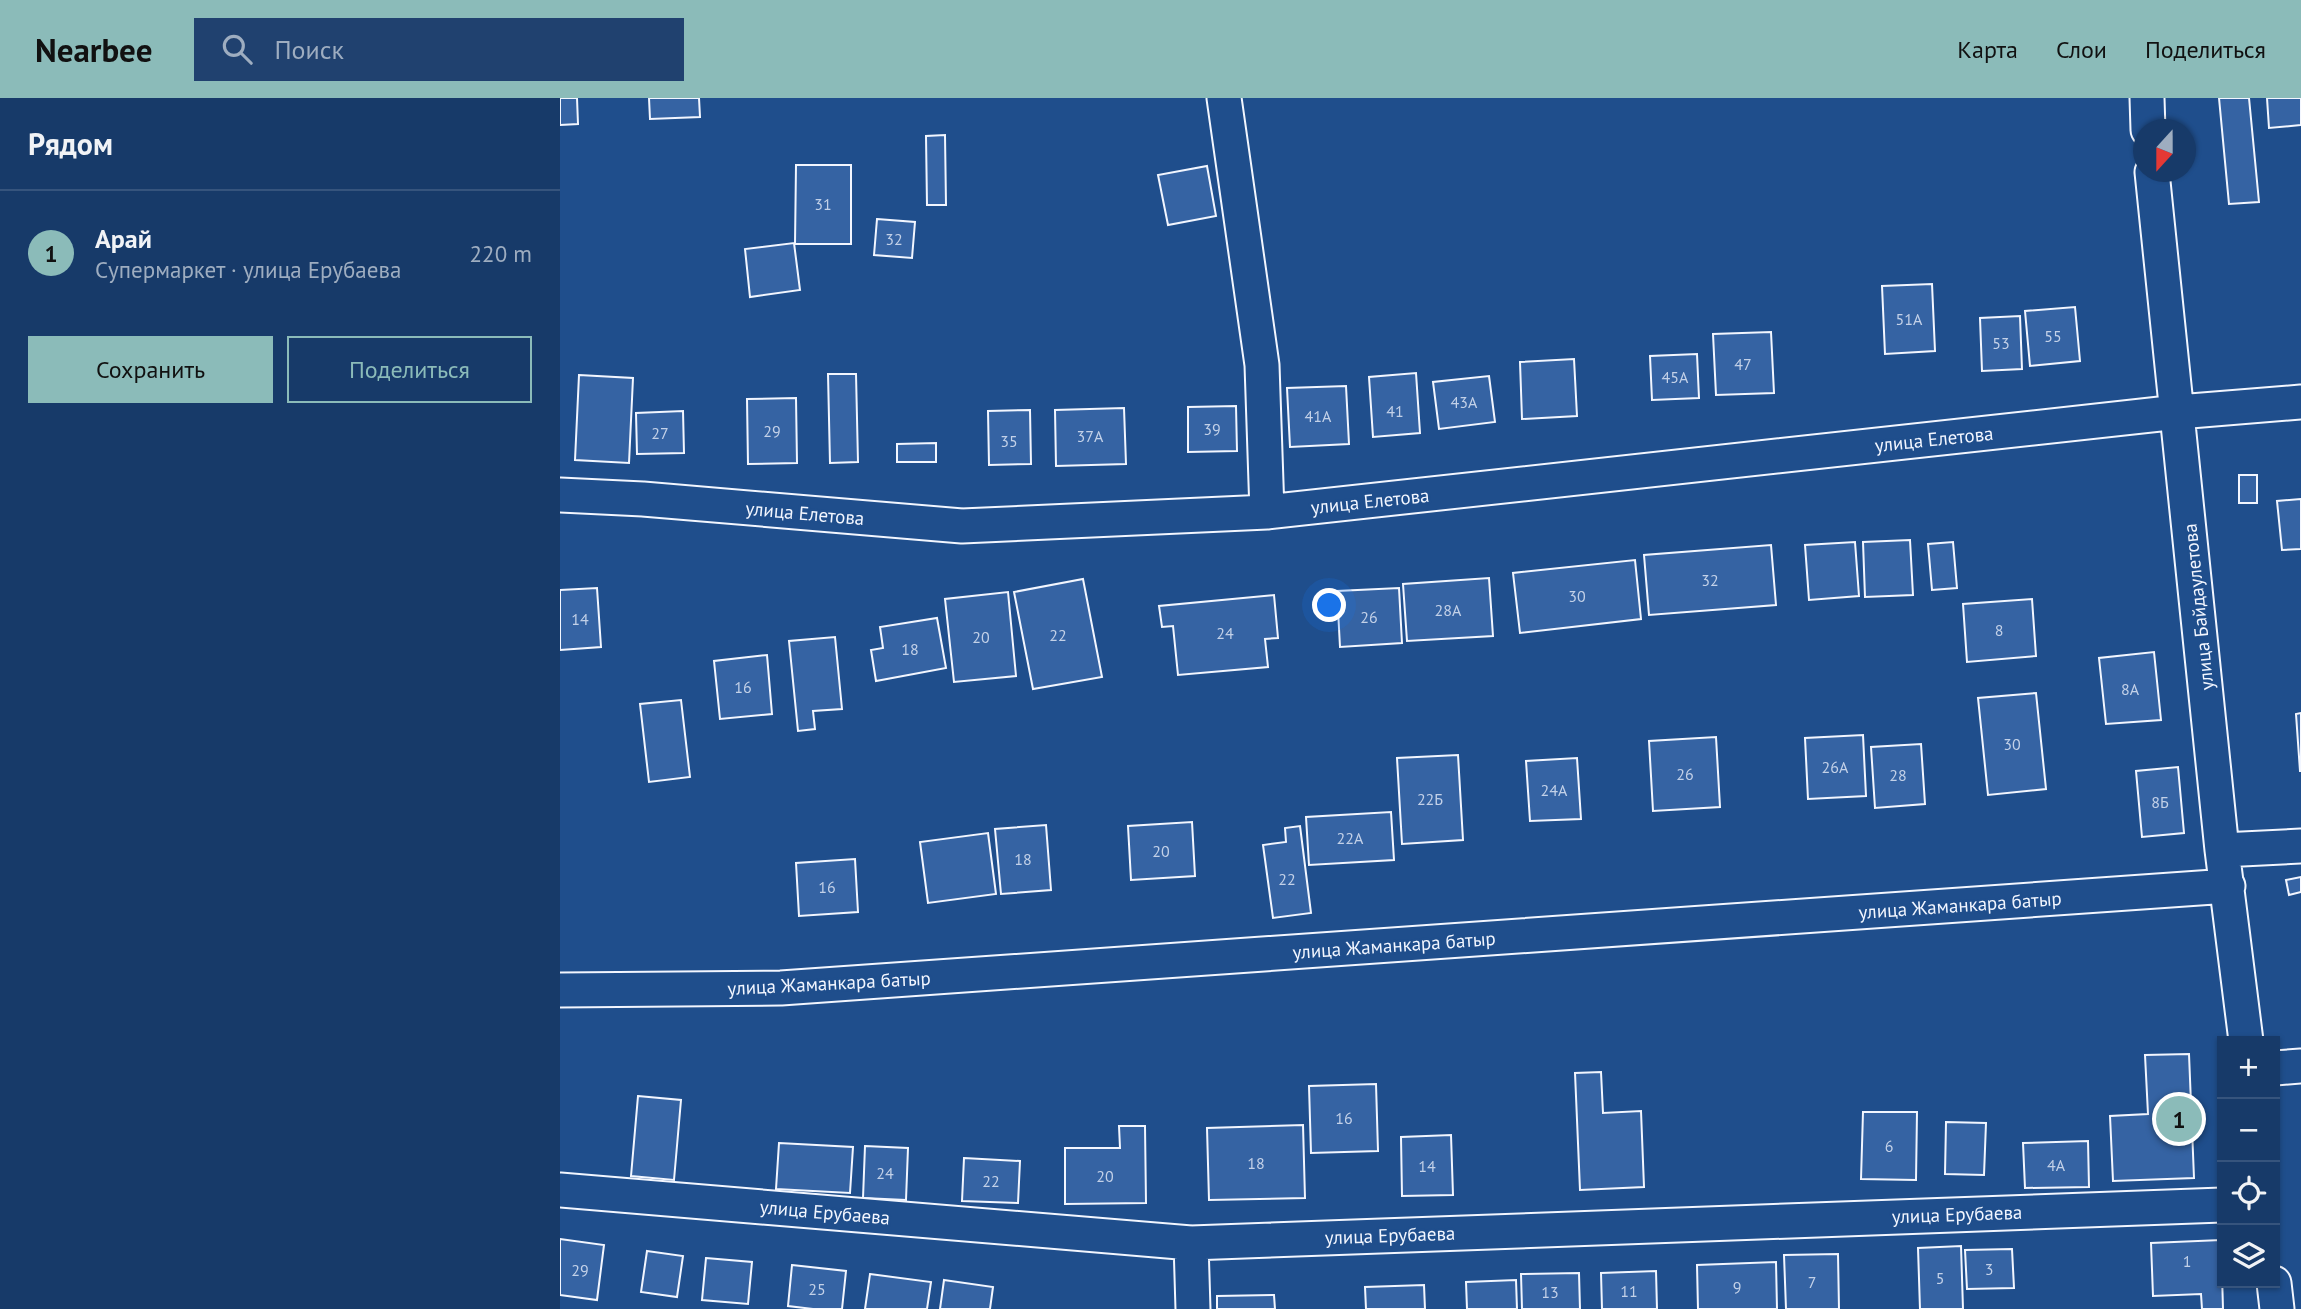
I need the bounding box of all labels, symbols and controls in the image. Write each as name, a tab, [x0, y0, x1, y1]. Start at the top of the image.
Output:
search box	[194, 18, 684, 81]
text: Nearbee	[35, 28, 152, 71]
icon: search	[218, 30, 256, 68]
text: Поиск	[274, 33, 344, 66]
text: Карта	[1957, 34, 2018, 65]
text: Слои	[2056, 34, 2107, 65]
text: Поделиться	[2145, 34, 2266, 65]
north arrow	[2133, 119, 2196, 182]
text: Рядом	[28, 124, 113, 163]
house number: 31	[814, 194, 832, 214]
text: Арай	[95, 222, 152, 255]
house number: 32	[885, 229, 903, 249]
text: 1	[44, 239, 58, 268]
text: 220 m	[470, 239, 532, 268]
text: Супермаркет · улица Ерубаева	[95, 255, 401, 284]
house number: 51А	[1896, 309, 1923, 329]
house number: 55	[2044, 326, 2062, 346]
house number: 53	[1992, 333, 2010, 353]
button: Сохранить	[28, 336, 273, 403]
button: Поделиться	[287, 336, 532, 403]
house number: 47	[1734, 354, 1752, 374]
house number: 45А	[1662, 367, 1689, 387]
house number: 43А	[1451, 392, 1478, 412]
house number: 41	[1386, 401, 1404, 421]
house number: 41А	[1305, 406, 1332, 426]
house number: 39	[1203, 419, 1221, 439]
house number: 29	[763, 421, 781, 441]
street label: улица Елетова	[1873, 421, 1995, 457]
house number: 27	[651, 423, 669, 443]
house number: 37А	[1077, 426, 1104, 446]
house number: 35	[1000, 431, 1018, 451]
street label: улица Елетова	[1309, 483, 1431, 519]
street label: улица Елетова	[745, 496, 865, 530]
street label: улица Байдаулетова	[2177, 522, 2219, 692]
house number: 32	[1701, 570, 1719, 590]
house number: 30	[1568, 586, 1586, 606]
your location	[1312, 588, 1346, 622]
house number: 28А	[1435, 600, 1462, 620]
house number: 26	[1360, 607, 1378, 627]
house number: 14	[571, 609, 589, 629]
house number: 8	[1995, 620, 2003, 640]
house number: 24	[1216, 623, 1234, 643]
house number: 22	[1049, 625, 1067, 645]
house number: 20	[972, 627, 990, 647]
house number: 18	[901, 639, 919, 659]
house number: 16	[734, 677, 752, 697]
house number: 8А	[2121, 679, 2140, 699]
house number: 30	[2003, 734, 2021, 754]
house number: 26А	[1822, 757, 1849, 777]
house number: 26	[1676, 764, 1694, 784]
house number: 28	[1889, 765, 1907, 785]
house number: 24А	[1541, 780, 1568, 800]
house number: 22Б	[1417, 789, 1443, 809]
house number: 8Б	[2151, 792, 2169, 812]
house number: 22А	[1337, 828, 1364, 848]
house number: 20	[1152, 841, 1170, 861]
house number: 18	[1014, 849, 1032, 869]
house number: 22	[1278, 869, 1296, 889]
house number: 16	[818, 877, 836, 897]
street label: улица Жаманкара батыр	[1858, 886, 2062, 924]
street label: улица Жаманкара батыр	[1292, 926, 1496, 964]
street label: улица Жаманкара батыр	[727, 966, 931, 1000]
map controls	[2217, 1036, 2280, 1288]
button: +	[2217, 1036, 2280, 1099]
pin: 1	[2156, 1093, 2202, 1145]
button: −	[2217, 1099, 2280, 1162]
house number: 16	[1335, 1108, 1353, 1128]
house number: 6	[1885, 1136, 1893, 1156]
house number: 18	[1247, 1153, 1265, 1173]
house number: 4А	[2047, 1155, 2066, 1175]
house number: 14	[1418, 1156, 1436, 1176]
button: locate	[2217, 1162, 2280, 1225]
house number: 24	[876, 1163, 894, 1183]
house number: 20	[1096, 1166, 1114, 1186]
house number: 22	[982, 1171, 1000, 1191]
street label: улица Ерубаева	[759, 1194, 891, 1230]
street label: улица Ерубаева	[1891, 1200, 2023, 1228]
street label: улица Ерубаева	[1324, 1221, 1456, 1249]
button: layers	[2217, 1225, 2280, 1288]
house number: 1	[2183, 1251, 2191, 1271]
house number: 3	[1985, 1259, 1993, 1279]
house number: 29	[571, 1260, 589, 1280]
house number: 5	[1936, 1268, 1944, 1288]
house number: 7	[1808, 1272, 1816, 1292]
house number: 9	[1733, 1277, 1741, 1297]
house number: 25	[808, 1279, 826, 1299]
house number: 11	[1620, 1281, 1638, 1301]
house number: 13	[1541, 1282, 1559, 1302]

